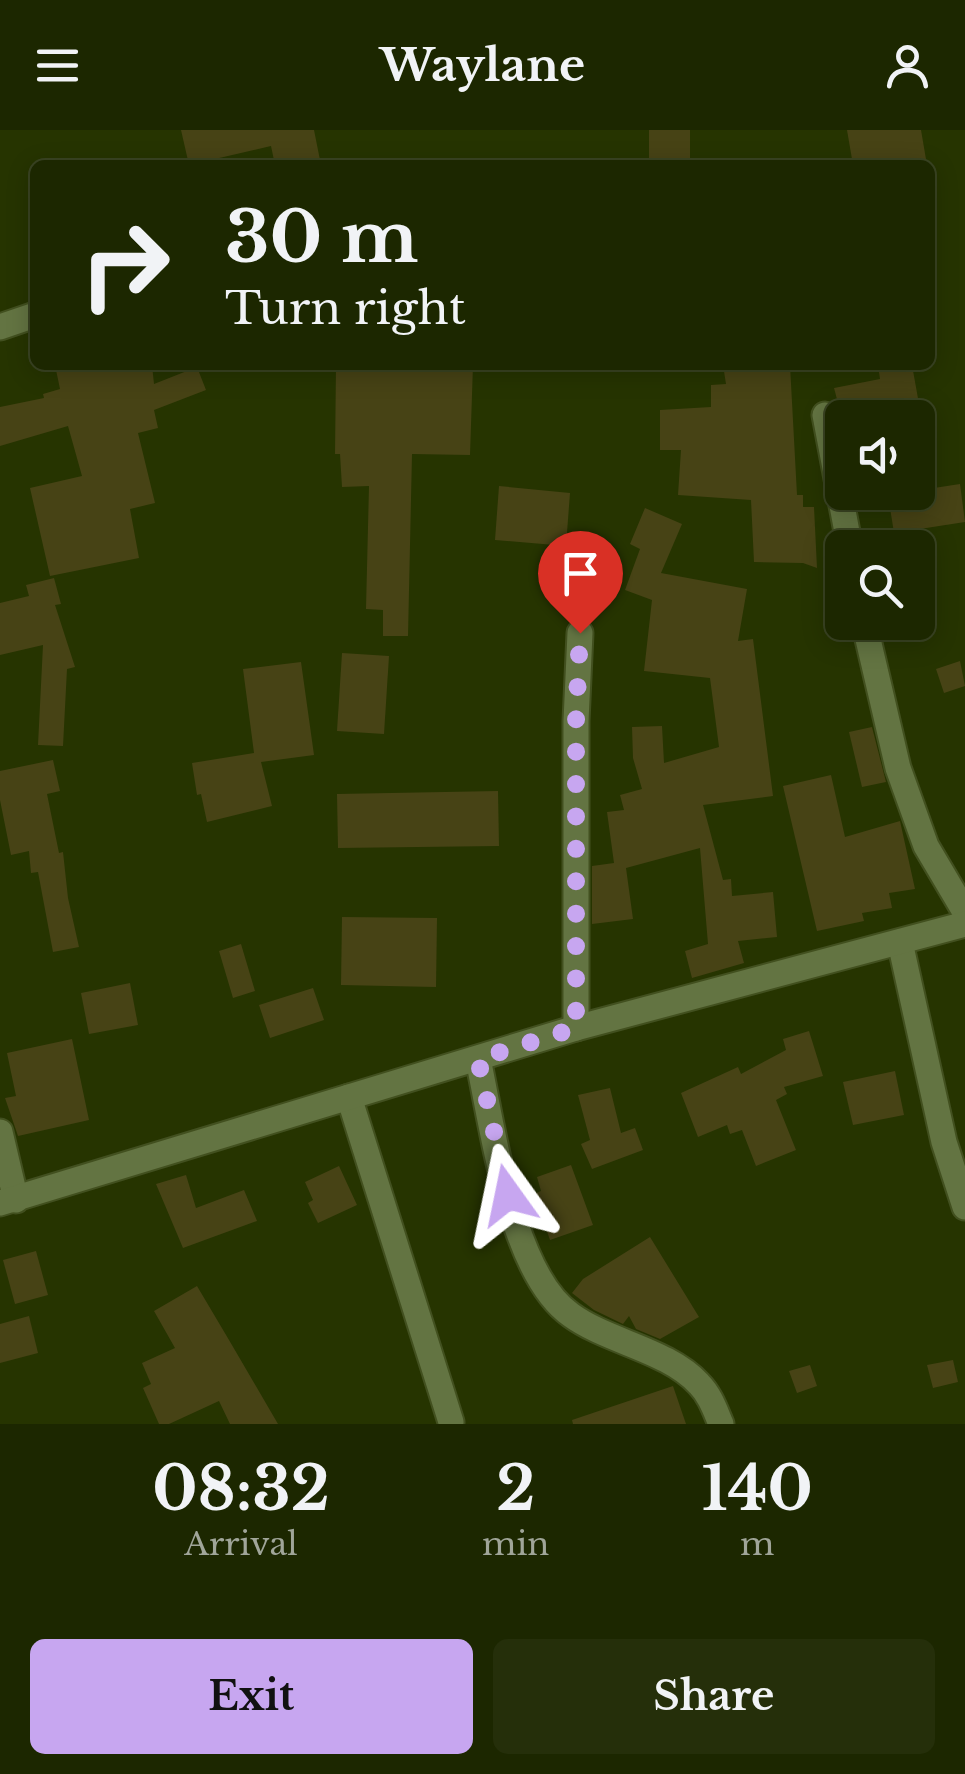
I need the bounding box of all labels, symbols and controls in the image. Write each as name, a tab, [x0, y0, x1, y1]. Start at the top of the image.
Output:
text: Waylane	[380, 37, 585, 93]
icon: menu	[30, 38, 85, 93]
icon: person	[880, 38, 935, 93]
text: 30 m	[225, 194, 418, 281]
icon: right	[60, 200, 190, 330]
text: Turn right	[225, 280, 466, 336]
map controls	[825, 400, 935, 640]
button: sound	[825, 400, 935, 510]
button: search	[825, 530, 935, 640]
pin	[538, 531, 623, 634]
icon: arrive	[553, 546, 608, 601]
position arrow	[456, 1143, 560, 1247]
text: 08:32	[152, 1452, 330, 1526]
text: 2	[496, 1452, 535, 1526]
text: 140	[702, 1452, 813, 1526]
text: Arrival	[184, 1524, 298, 1564]
text: min	[482, 1524, 549, 1564]
text: m	[740, 1524, 774, 1564]
button: Exit	[30, 1639, 473, 1754]
button: Share	[493, 1639, 935, 1754]

